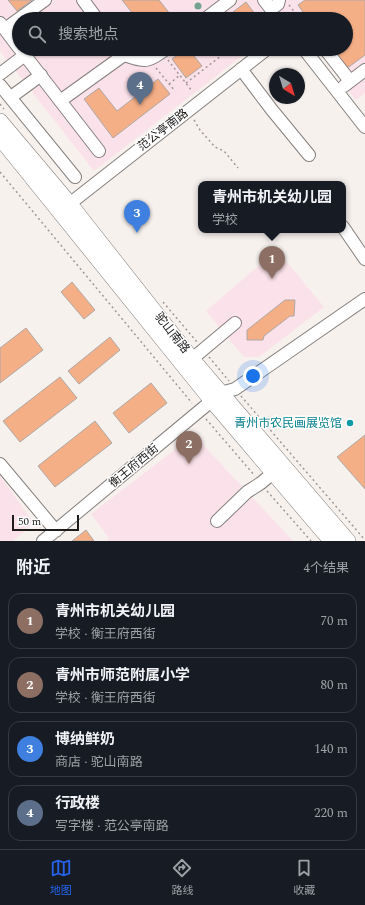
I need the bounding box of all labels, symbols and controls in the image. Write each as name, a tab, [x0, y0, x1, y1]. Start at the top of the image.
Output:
search box	[12, 12, 353, 56]
icon: search	[26, 23, 48, 45]
text: 搜索地点	[58, 23, 118, 46]
north arrow	[269, 68, 305, 104]
pin: 4	[127, 72, 153, 105]
street label: 范公亭南路	[134, 104, 192, 156]
popup	[198, 181, 346, 233]
text: 青州市机关幼儿园	[212, 186, 332, 209]
pin: 3	[124, 200, 150, 233]
text: 学校	[212, 210, 238, 230]
pin: 1	[259, 246, 285, 279]
street label: 驼山南路	[150, 308, 194, 358]
your location	[243, 366, 263, 386]
place label: 青州市农民画展览馆	[234, 414, 342, 433]
marker: 青州市农民画展览馆	[345, 418, 355, 428]
pin: 2	[176, 431, 202, 464]
street label: 衡王府西街	[105, 439, 163, 493]
scale bar	[12, 513, 79, 532]
text: 50 m	[18, 513, 41, 530]
text: 附近	[16, 555, 50, 581]
text: 4个结果	[303, 558, 349, 578]
text: 青州市机关幼儿园	[55, 600, 175, 623]
text: 1	[26, 611, 34, 631]
text: 70 m	[321, 611, 348, 631]
text: 学校 · 衡王府西街	[55, 624, 156, 644]
text: 青州市师范附属小学	[55, 664, 190, 687]
text: 2	[26, 675, 34, 695]
text: 80 m	[321, 675, 348, 695]
text: 学校 · 衡王府西街	[55, 688, 156, 708]
text: 博纳鲜奶	[55, 728, 115, 751]
text: 3	[26, 739, 34, 759]
text: 140 m	[314, 739, 348, 759]
text: 商店 · 驼山南路	[55, 752, 143, 772]
text: 行政楼	[55, 792, 100, 815]
text: 4	[26, 803, 34, 823]
text: 220 m	[314, 803, 348, 823]
text: 写字楼 · 范公亭南路	[55, 816, 169, 836]
tab: 地图	[50, 857, 72, 899]
tab: 路线	[171, 857, 193, 899]
tab: 收藏	[293, 857, 315, 899]

